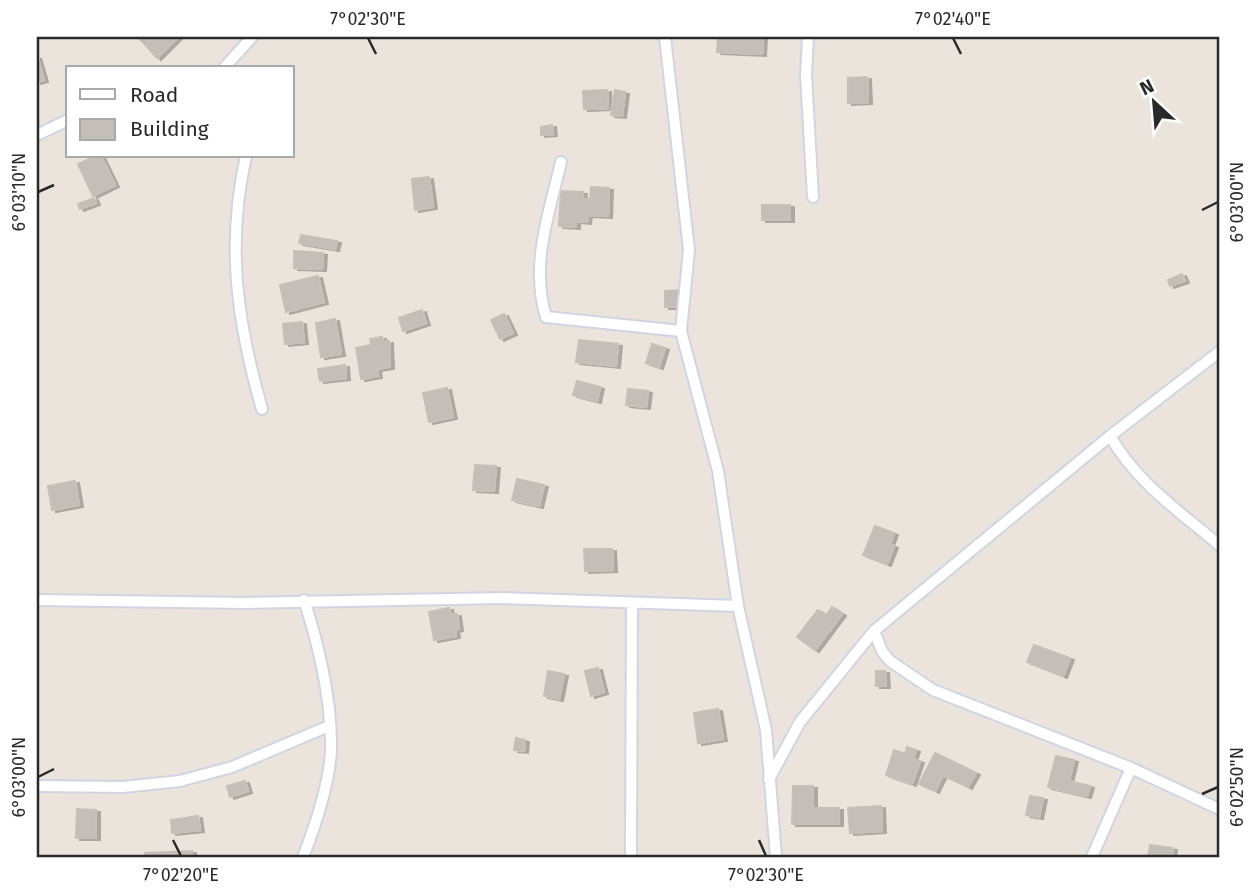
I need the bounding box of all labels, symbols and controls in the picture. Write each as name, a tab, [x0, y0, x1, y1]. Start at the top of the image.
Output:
text: 7°02'30"E	[330, 8, 406, 30]
text: 7°02'40"E	[915, 8, 991, 30]
legend	[66, 66, 294, 158]
north arrow	[1120, 66, 1190, 136]
text: N	[1136, 74, 1157, 100]
text: Road	[130, 82, 178, 108]
text: Building	[130, 116, 209, 142]
text: 6°03'10"N	[8, 153, 30, 231]
text: 6°03'00"N	[1226, 162, 1248, 242]
text: 6°03'00"N	[8, 737, 30, 817]
text: 6°02'50"N	[1226, 747, 1248, 827]
text: 7°02'20"E	[143, 864, 219, 886]
text: 7°02'30"E	[728, 864, 804, 886]

